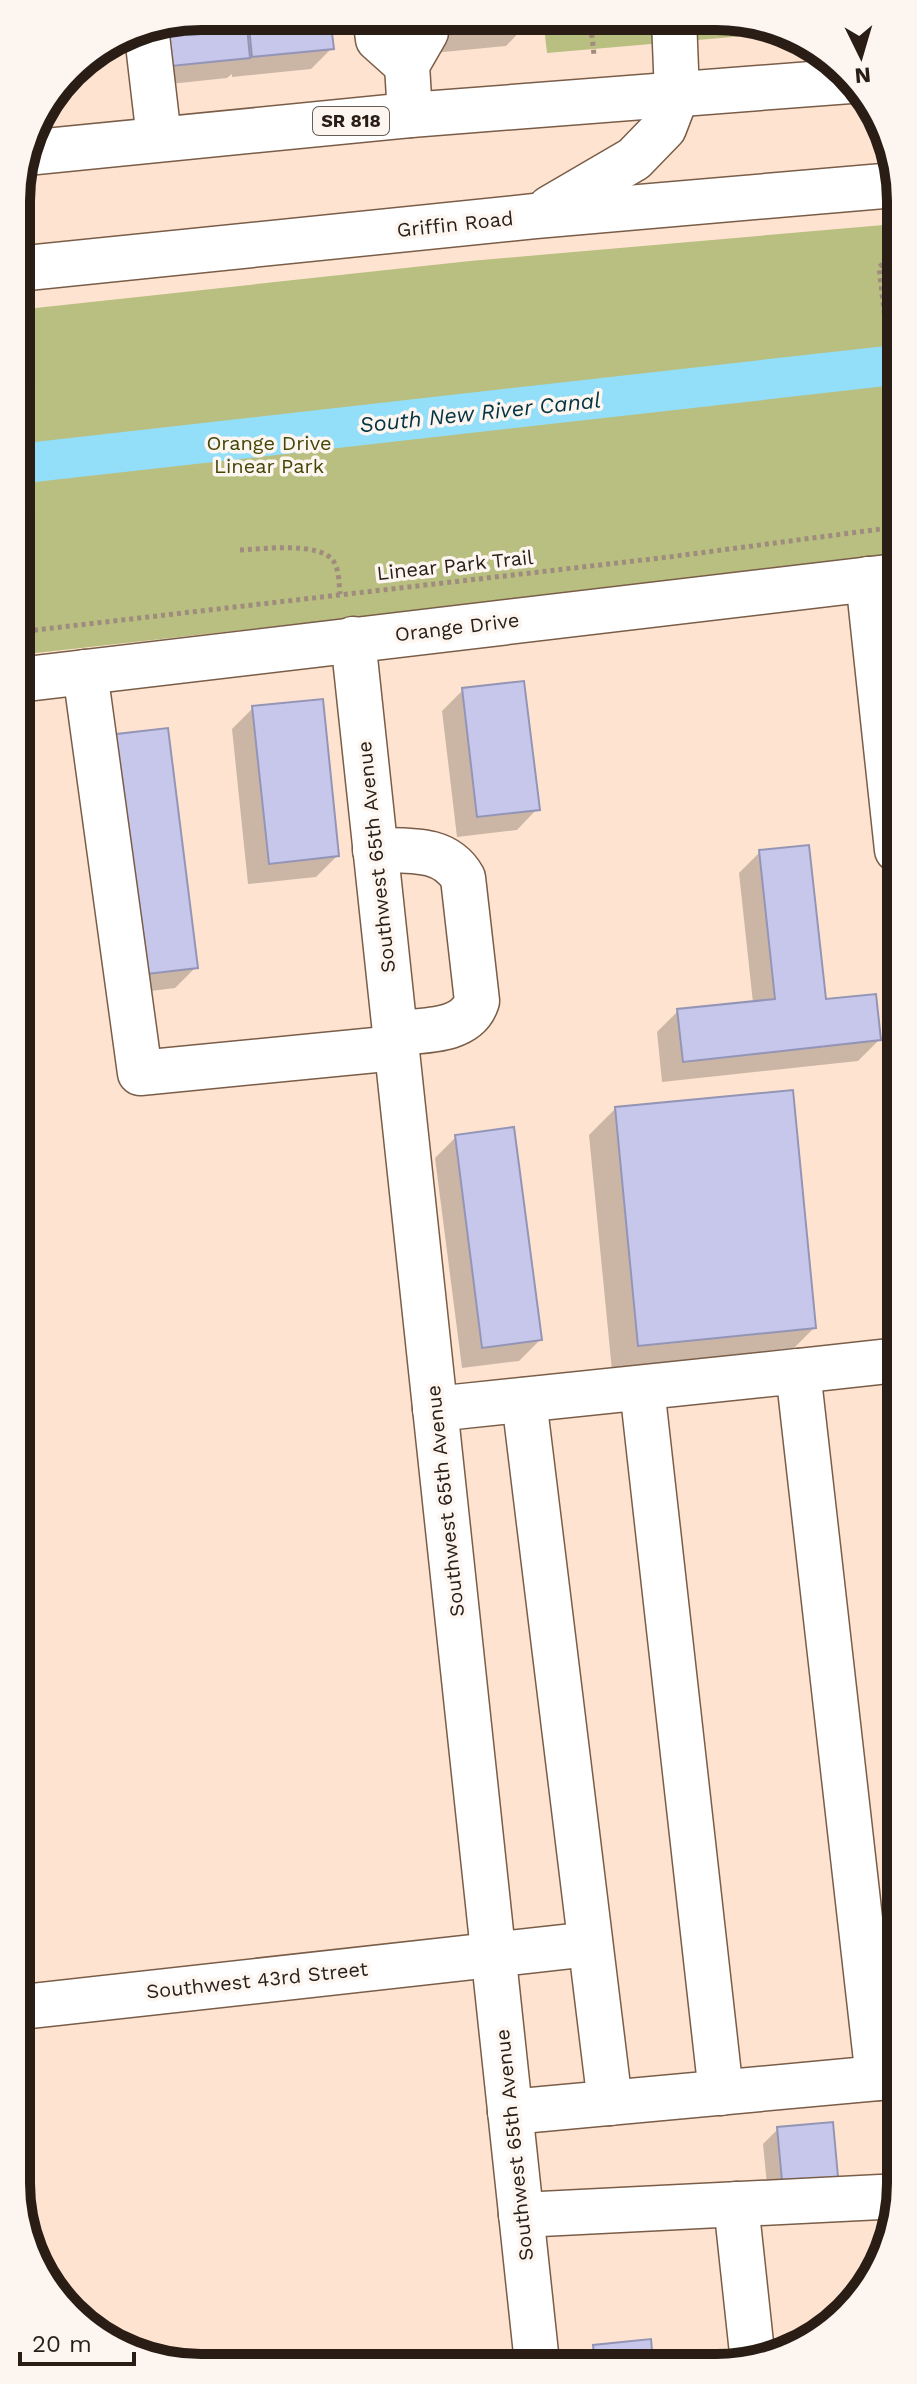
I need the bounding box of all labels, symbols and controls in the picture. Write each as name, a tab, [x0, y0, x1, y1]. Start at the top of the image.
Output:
north arrow	[821, 16, 901, 96]
text: N	[853, 62, 872, 89]
road number: SR 818	[313, 107, 389, 135]
street label: Griffin Road	[396, 206, 514, 242]
water label: South New River Canal	[358, 387, 602, 438]
park label: Orange Drive Linear Park	[206, 431, 332, 478]
street label: Linear Park Trail	[376, 545, 534, 585]
street label: Orange Drive	[393, 607, 521, 647]
street label: Southwest 65th Avenue	[352, 740, 400, 974]
street label: Southwest 65th Avenue	[421, 1384, 469, 1618]
street label: Southwest 43rd Street	[145, 1956, 370, 2004]
street label: Southwest 65th Avenue	[490, 2028, 538, 2262]
scale bar	[20, 2316, 134, 2366]
text: 20 m	[32, 2330, 92, 2358]

